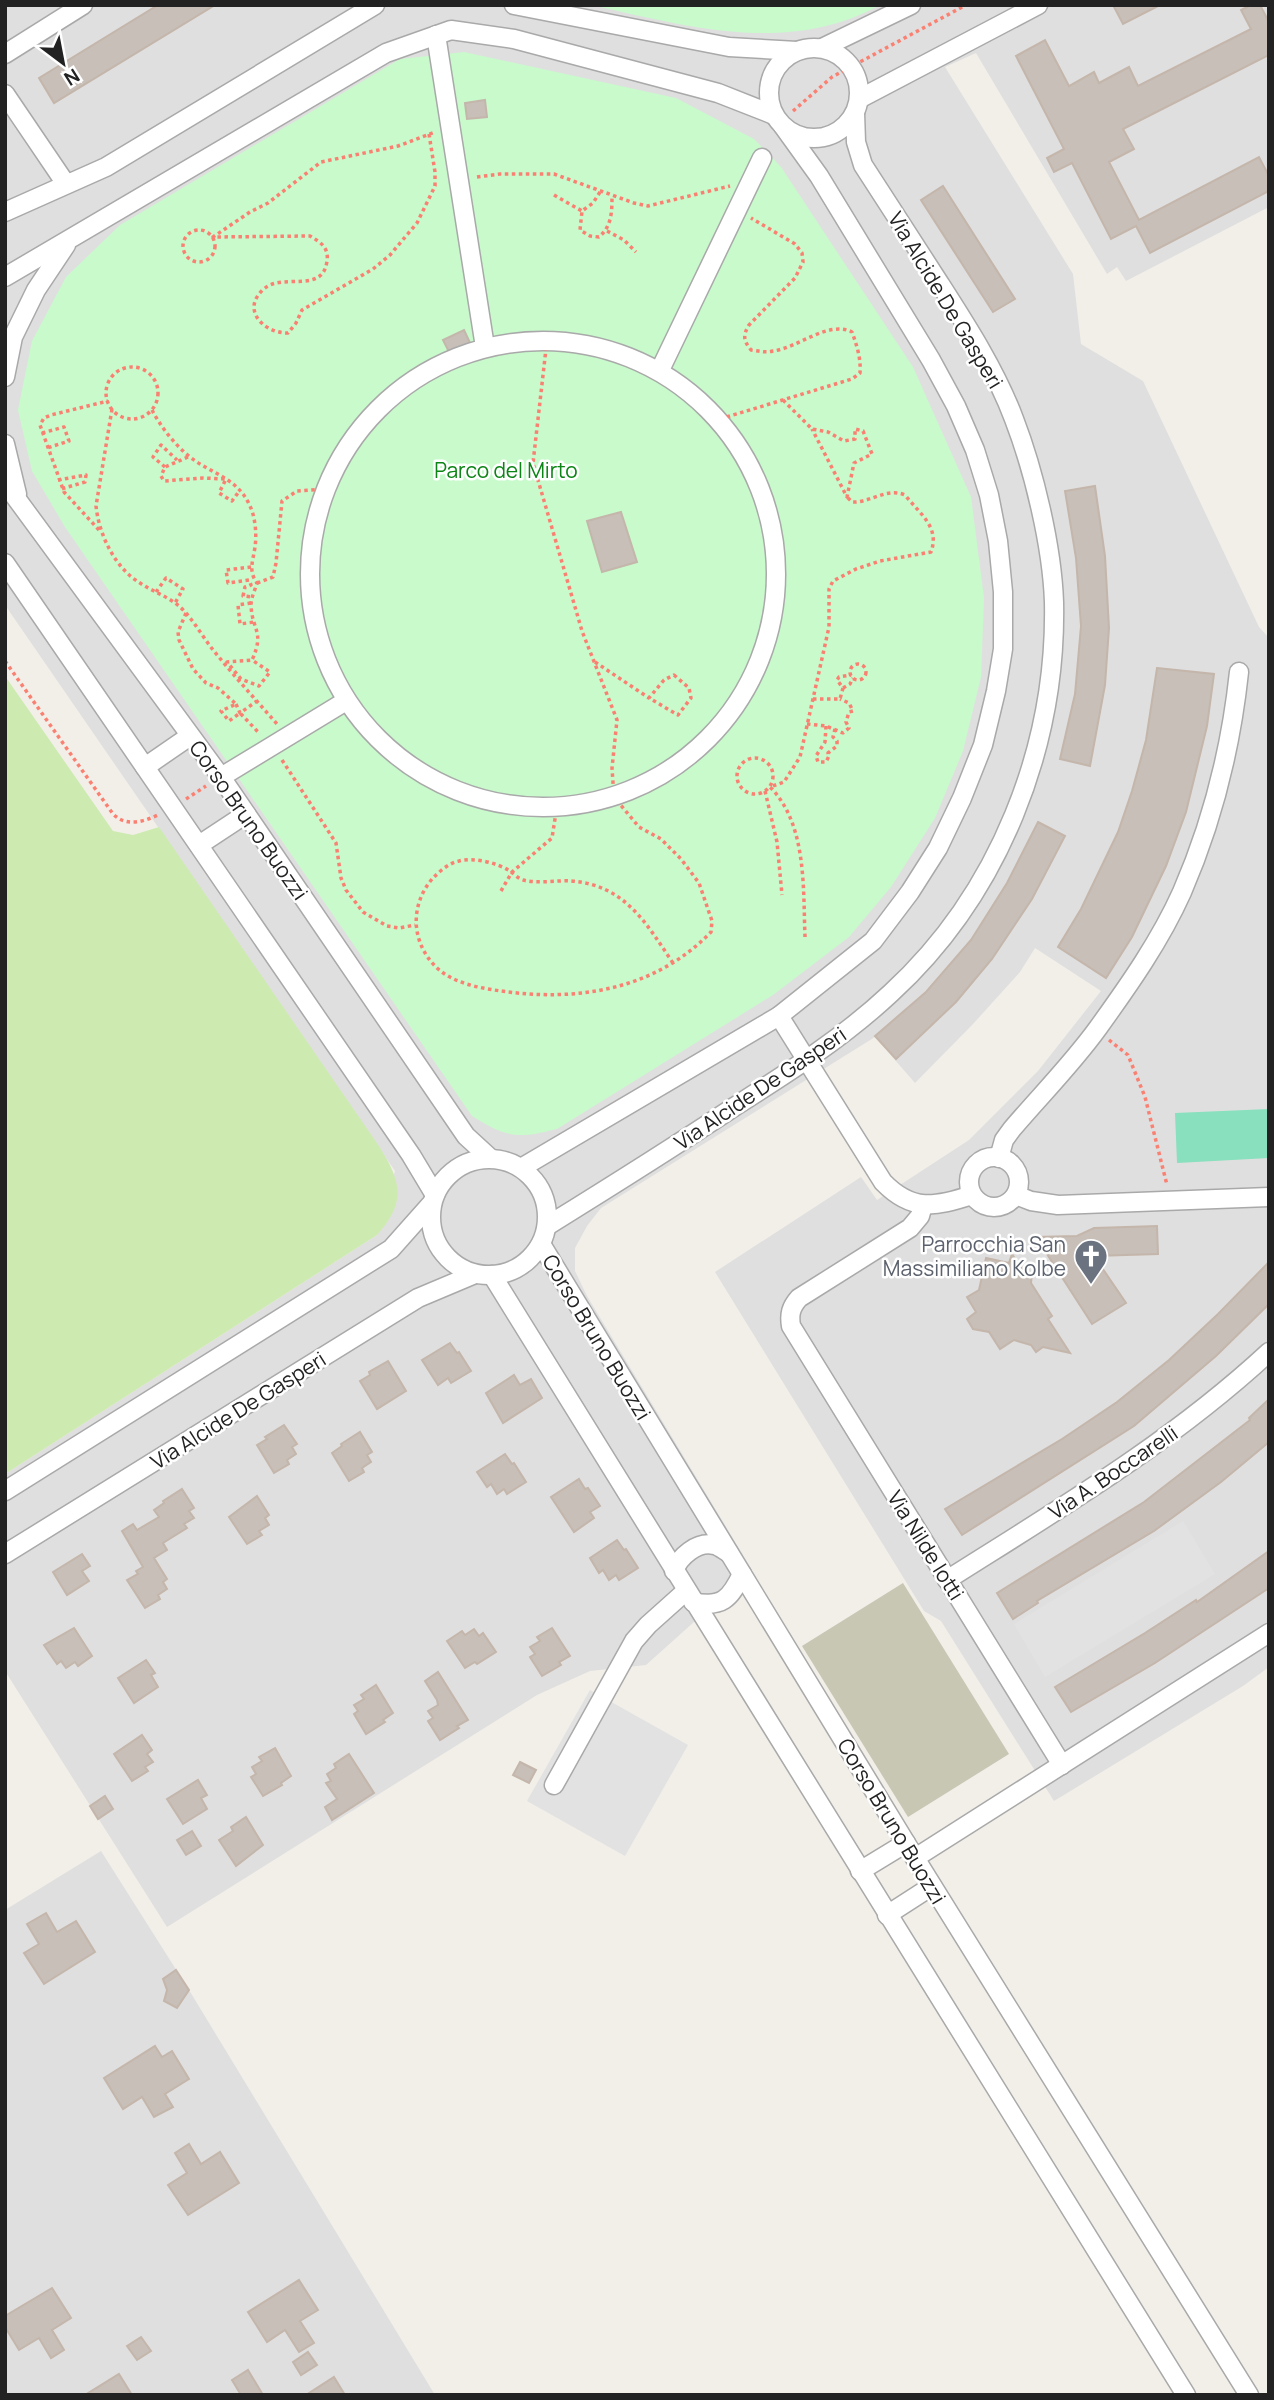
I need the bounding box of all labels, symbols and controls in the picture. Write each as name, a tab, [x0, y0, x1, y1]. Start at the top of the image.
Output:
north arrow	[28, 28, 98, 98]
text: N	[59, 63, 85, 92]
street label: Via Alcide De Gasperi	[882, 206, 1010, 394]
park label: Parco del Mirto	[434, 456, 578, 484]
street label: Corso Bruno Buozzi	[183, 735, 315, 905]
street label: Via Alcide De Gasperi	[669, 1020, 851, 1156]
place label: Parrocchia San Massimiliano Kolbe	[883, 1230, 1066, 1282]
church icon: Parrocchia San Massimiliano Kolbe	[1072, 1237, 1110, 1286]
street label: Corso Bruno Buozzi	[536, 1249, 658, 1425]
street label: Via Alcide De Gasperi	[145, 1345, 331, 1475]
street label: Via A. Boccarelli	[1043, 1418, 1183, 1526]
street label: Via Nilde Iotti	[881, 1485, 971, 1605]
street label: Corso Bruno Buozzi	[831, 1733, 953, 1909]

